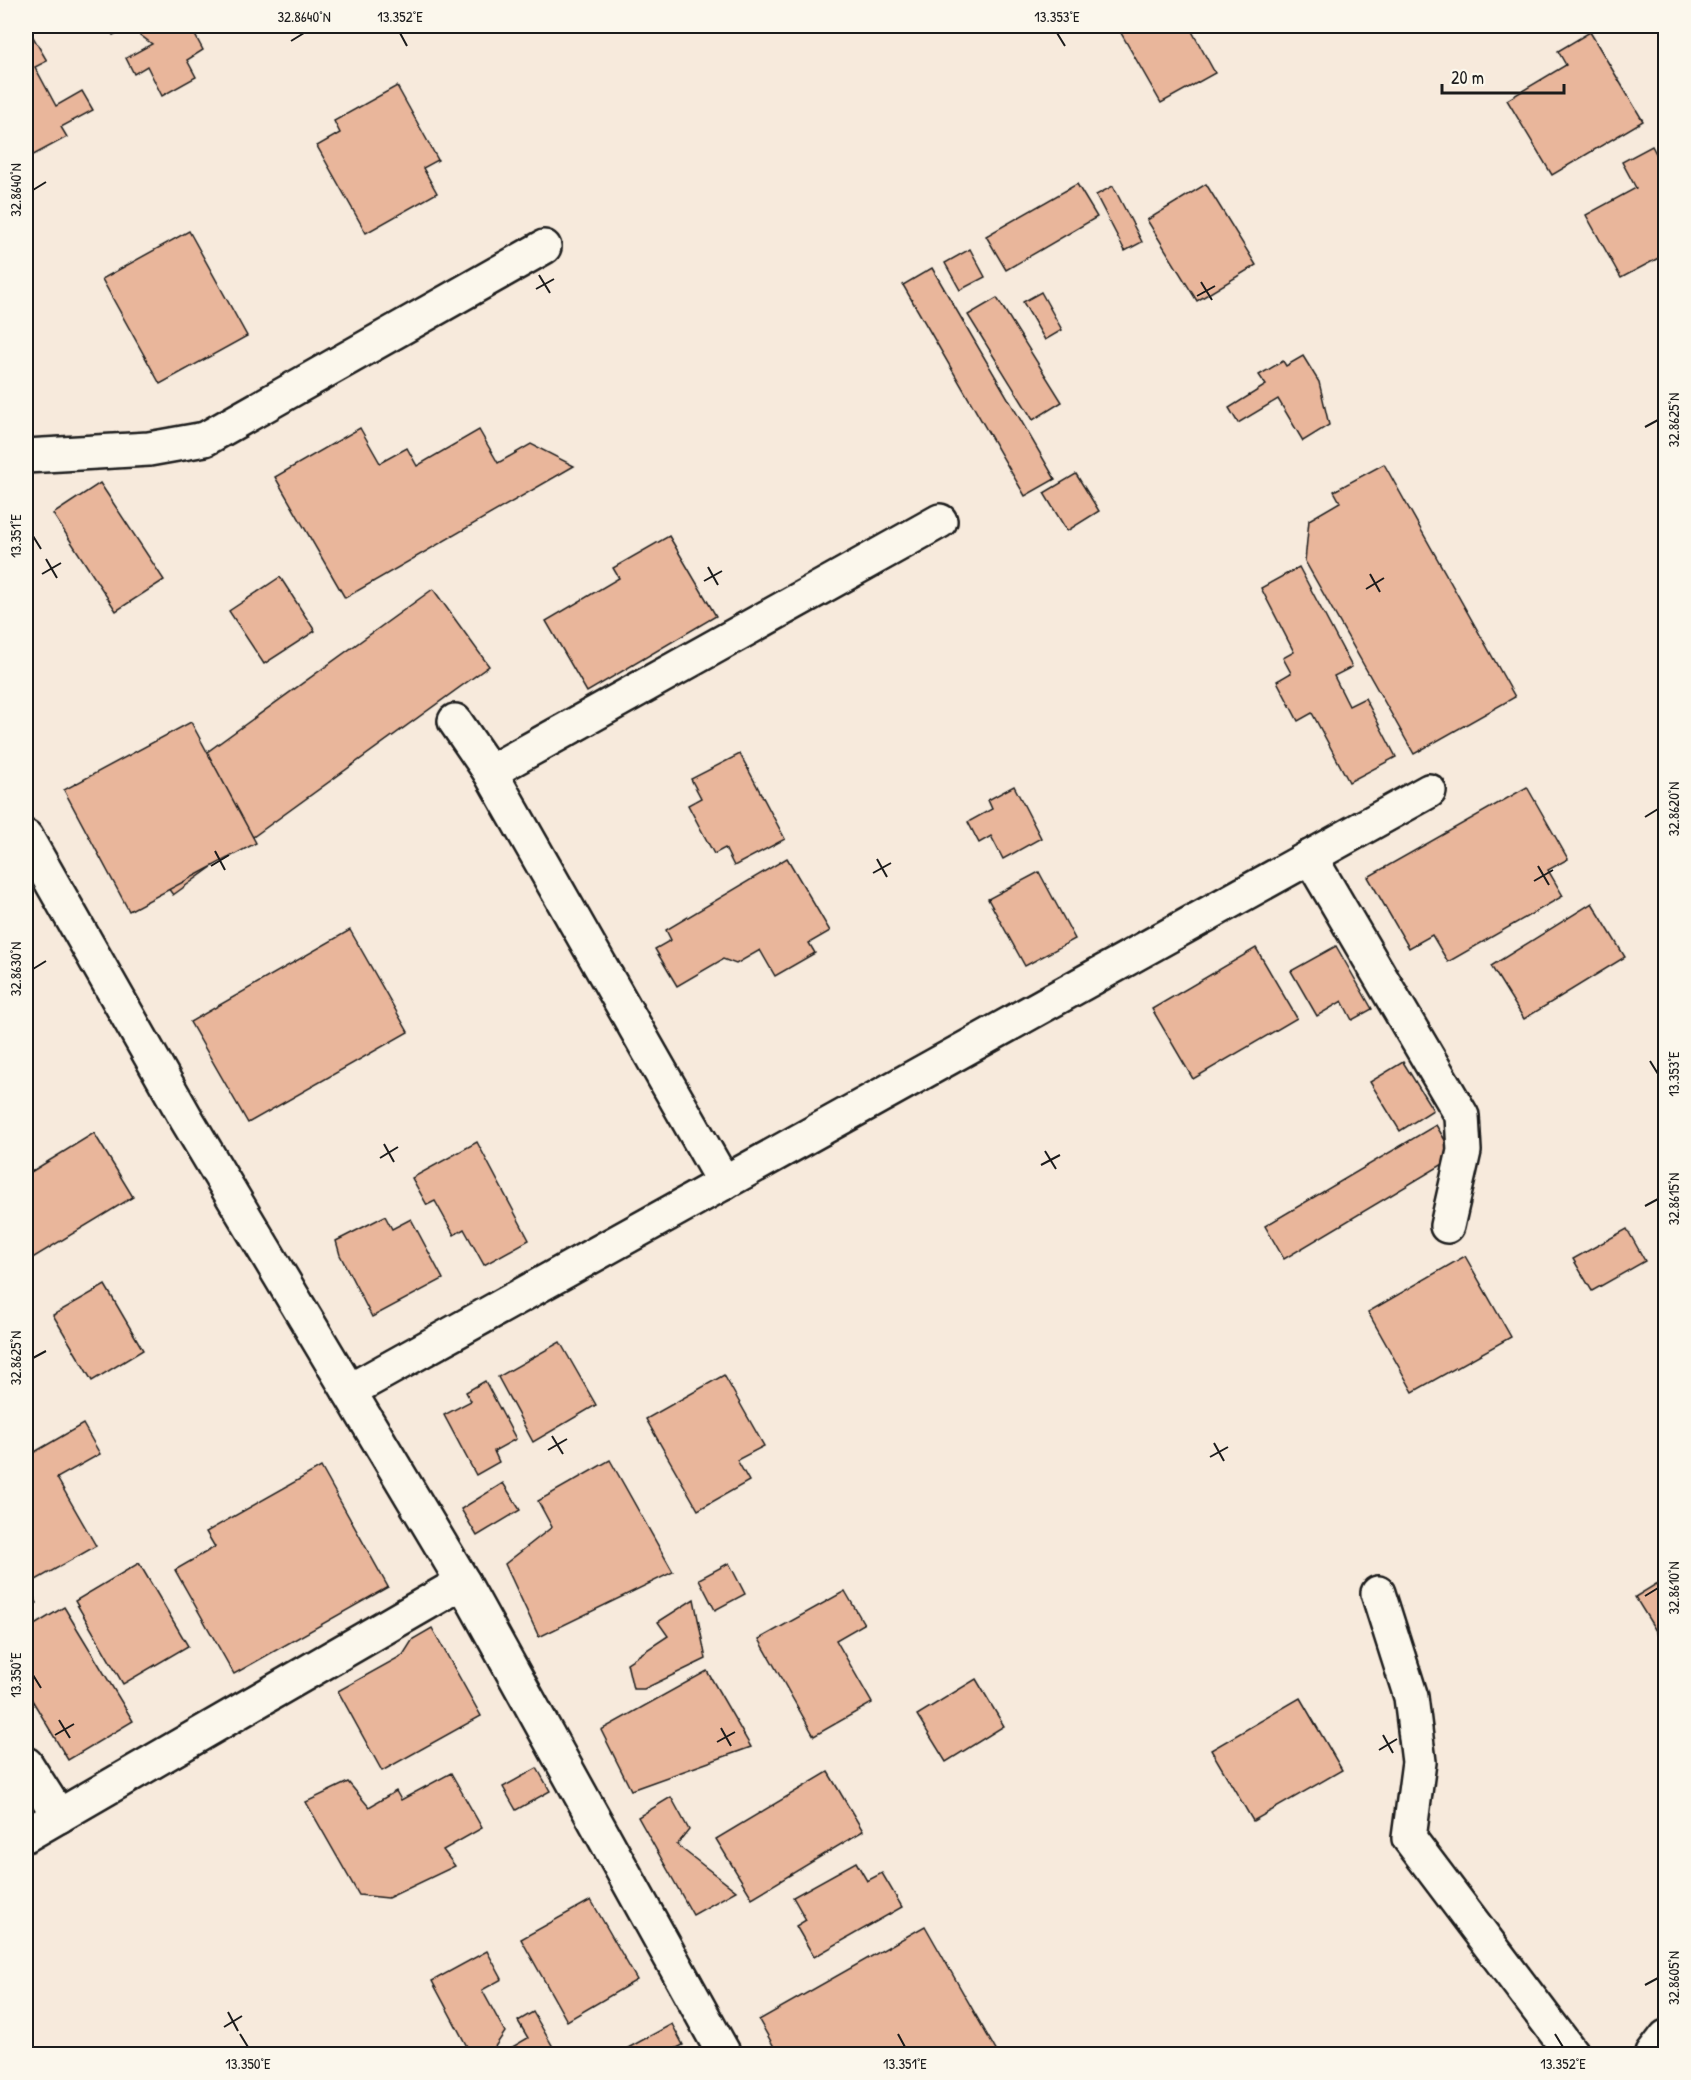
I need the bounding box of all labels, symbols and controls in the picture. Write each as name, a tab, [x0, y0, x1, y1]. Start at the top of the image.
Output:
text: 32.8640°N	[277, 6, 331, 27]
text: 13.352°E	[377, 6, 423, 27]
text: 13.353°E	[1034, 6, 1080, 27]
scale bar	[1442, 57, 1564, 95]
text: 20 m	[1451, 65, 1484, 90]
text: 32.8640°N	[5, 163, 26, 217]
text: 32.8625°N	[1663, 393, 1684, 447]
text: 13.351°E	[5, 514, 26, 558]
text: 32.8620°N	[1663, 782, 1684, 836]
text: 32.8630°N	[5, 942, 26, 996]
text: 13.353°E	[1663, 1051, 1684, 1097]
text: 32.8615°N	[1663, 1173, 1684, 1225]
text: 32.8625°N	[5, 1331, 26, 1385]
text: 32.8610°N	[1663, 1561, 1684, 1615]
text: 13.350°E	[5, 1652, 26, 1698]
text: 32.8605°N	[1663, 1951, 1684, 2005]
text: 13.350°E	[225, 2053, 271, 2074]
text: 13.351°E	[883, 2053, 927, 2074]
text: 13.352°E	[1540, 2053, 1586, 2074]

